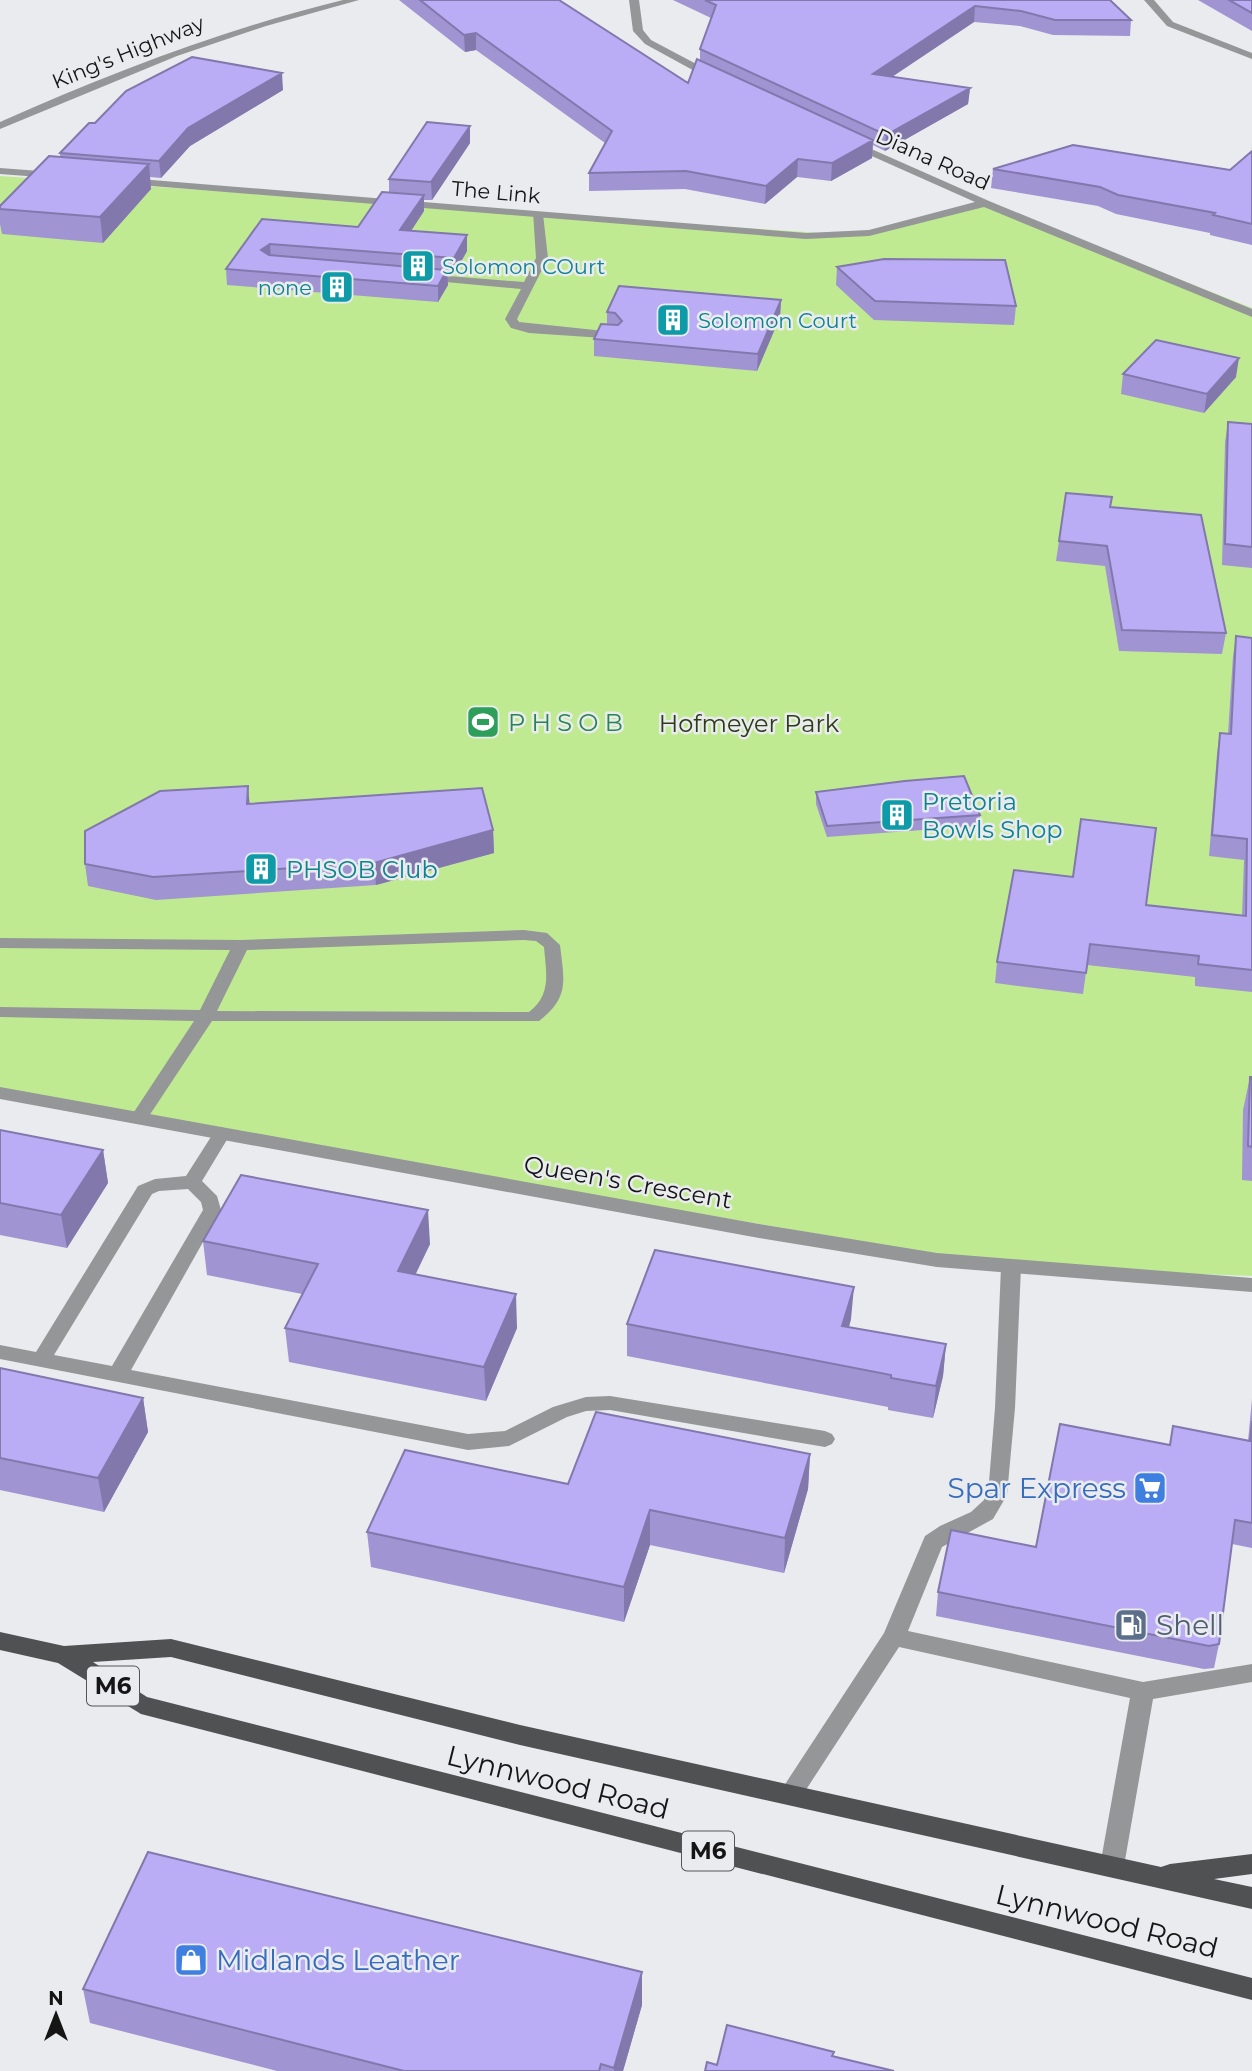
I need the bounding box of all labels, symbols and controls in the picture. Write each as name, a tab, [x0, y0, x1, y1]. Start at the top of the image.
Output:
street label: King's Highway	[48, 10, 208, 94]
street label: Diana Road	[872, 123, 994, 195]
street label: The Link	[450, 176, 542, 208]
building icon: Solomon COurt	[399, 247, 437, 285]
place label: Solomon COurt	[442, 254, 605, 279]
building icon: none	[318, 268, 356, 306]
place label: none	[258, 275, 312, 300]
building icon: Solomon Court	[654, 301, 692, 339]
place label: Solomon Court	[698, 308, 857, 333]
sports icon: P H S O B	[464, 703, 502, 741]
place label: P H S O B	[508, 708, 623, 737]
park label: Hofmeyer Park	[659, 709, 840, 738]
place label: Pretoria Bowls Shop	[922, 787, 1063, 844]
building icon: Pretoria Bowls Shop	[878, 796, 916, 834]
building icon: PHSOB Club	[242, 850, 280, 888]
place label: PHSOB Club	[286, 855, 438, 884]
street label: Queen's Crescent	[522, 1149, 734, 1215]
supermarket icon: Spar Express	[1131, 1469, 1169, 1507]
place label: Spar Express	[947, 1471, 1126, 1505]
fuel station icon: Shell	[1112, 1606, 1150, 1644]
place label: Shell	[1156, 1608, 1224, 1642]
road number: M6	[87, 1666, 139, 1706]
street label: Lynnwood Road	[443, 1738, 673, 1826]
road number: M6	[682, 1832, 734, 1870]
street label: Lynnwood Road	[992, 1877, 1222, 1965]
shop icon: Midlands Leather	[172, 1941, 210, 1979]
place label: Midlands Leather	[216, 1943, 460, 1977]
north arrow	[21, 1980, 91, 2050]
text: N	[48, 1987, 64, 2010]

